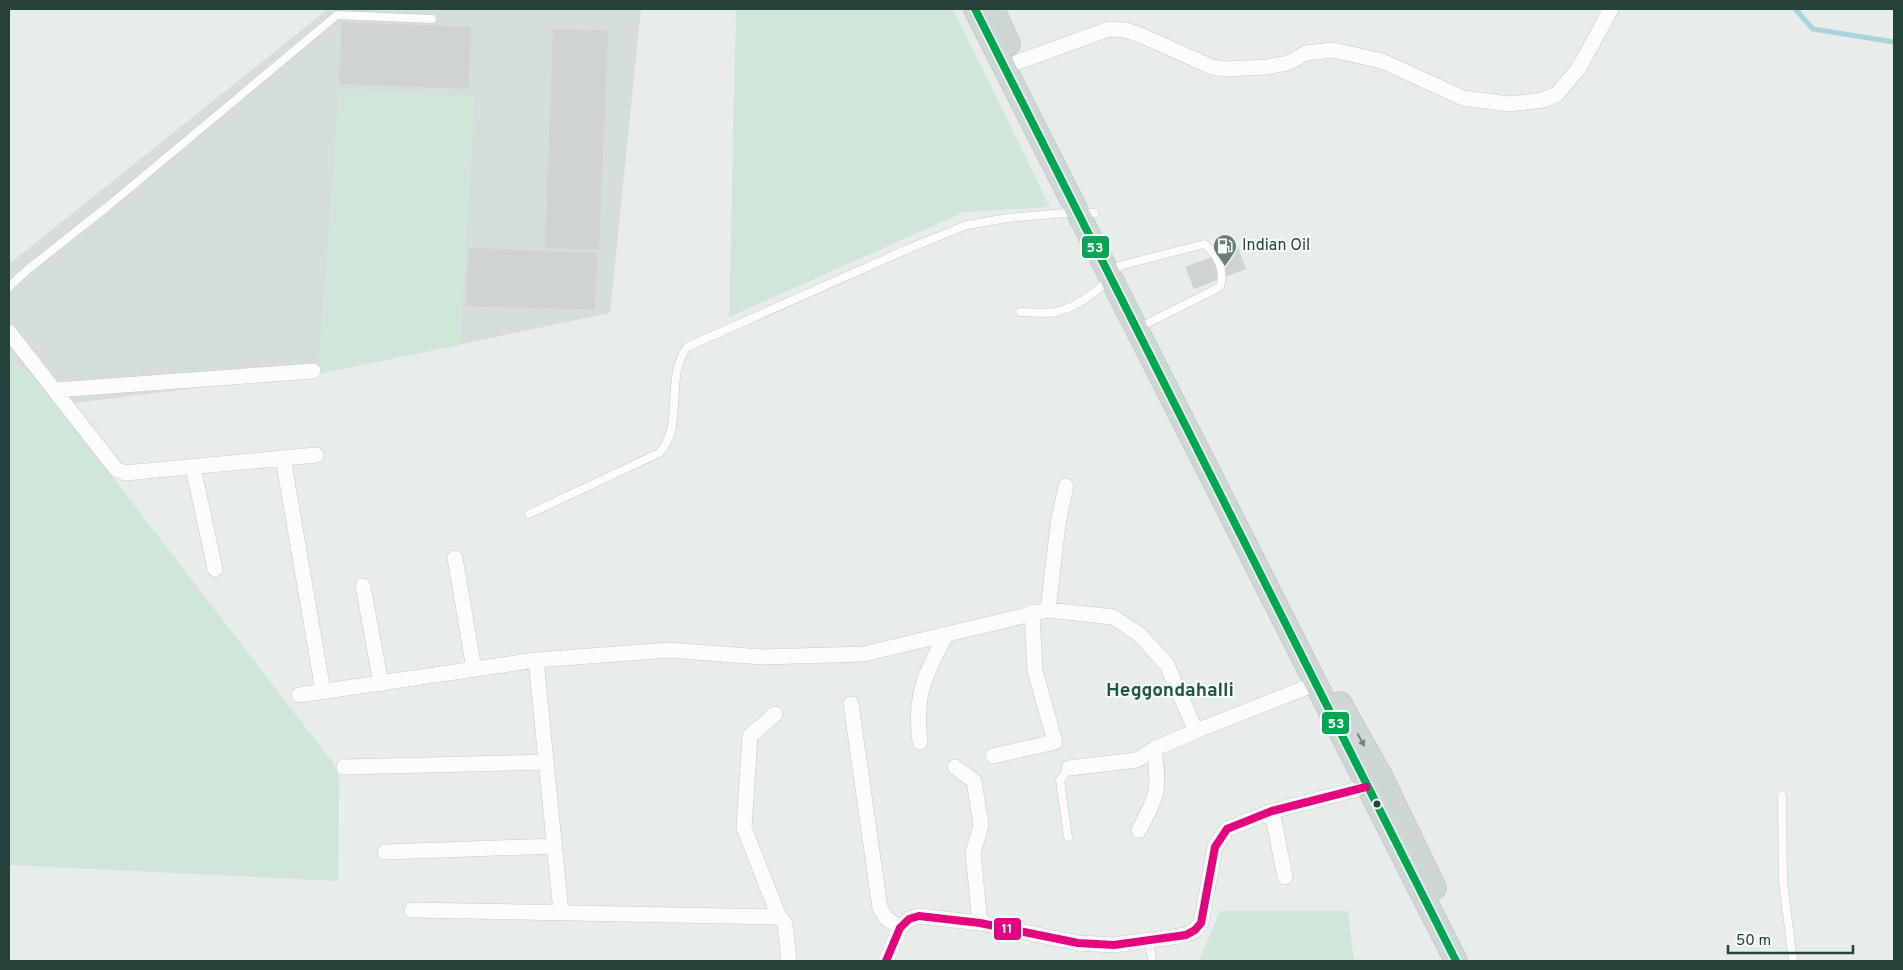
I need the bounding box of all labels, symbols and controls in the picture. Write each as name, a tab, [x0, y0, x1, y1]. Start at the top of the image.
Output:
fuel station icon: Indian Oil	[1212, 233, 1238, 267]
line badge: 53	[1081, 235, 1110, 259]
place label: Indian Oil	[1242, 236, 1310, 256]
text: 53	[1087, 240, 1103, 257]
district label: Heggondahalli	[1106, 679, 1234, 703]
line badge: 53	[1321, 711, 1350, 735]
text: 53	[1328, 716, 1344, 733]
one-way arrow	[1357, 733, 1365, 747]
unlabelled marker	[1372, 799, 1382, 809]
line badge: 11	[993, 917, 1022, 941]
text: 11	[1001, 921, 1013, 938]
scale bar	[1728, 922, 1853, 954]
text: 50 m	[1736, 932, 1771, 951]

